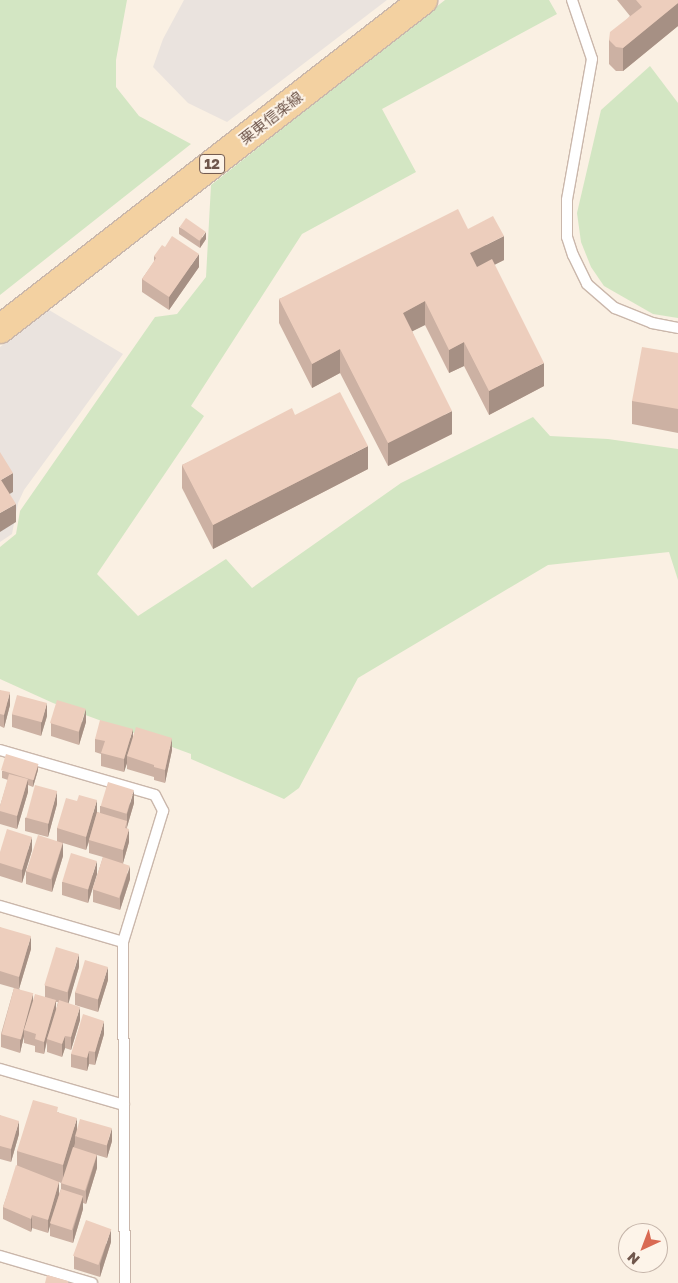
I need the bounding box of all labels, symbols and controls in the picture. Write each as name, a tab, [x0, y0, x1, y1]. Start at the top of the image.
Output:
street label: 栗東信楽線	[236, 88, 306, 148]
road number: 12	[198, 152, 226, 175]
north arrow	[618, 1223, 668, 1273]
text: N	[623, 1249, 643, 1268]

